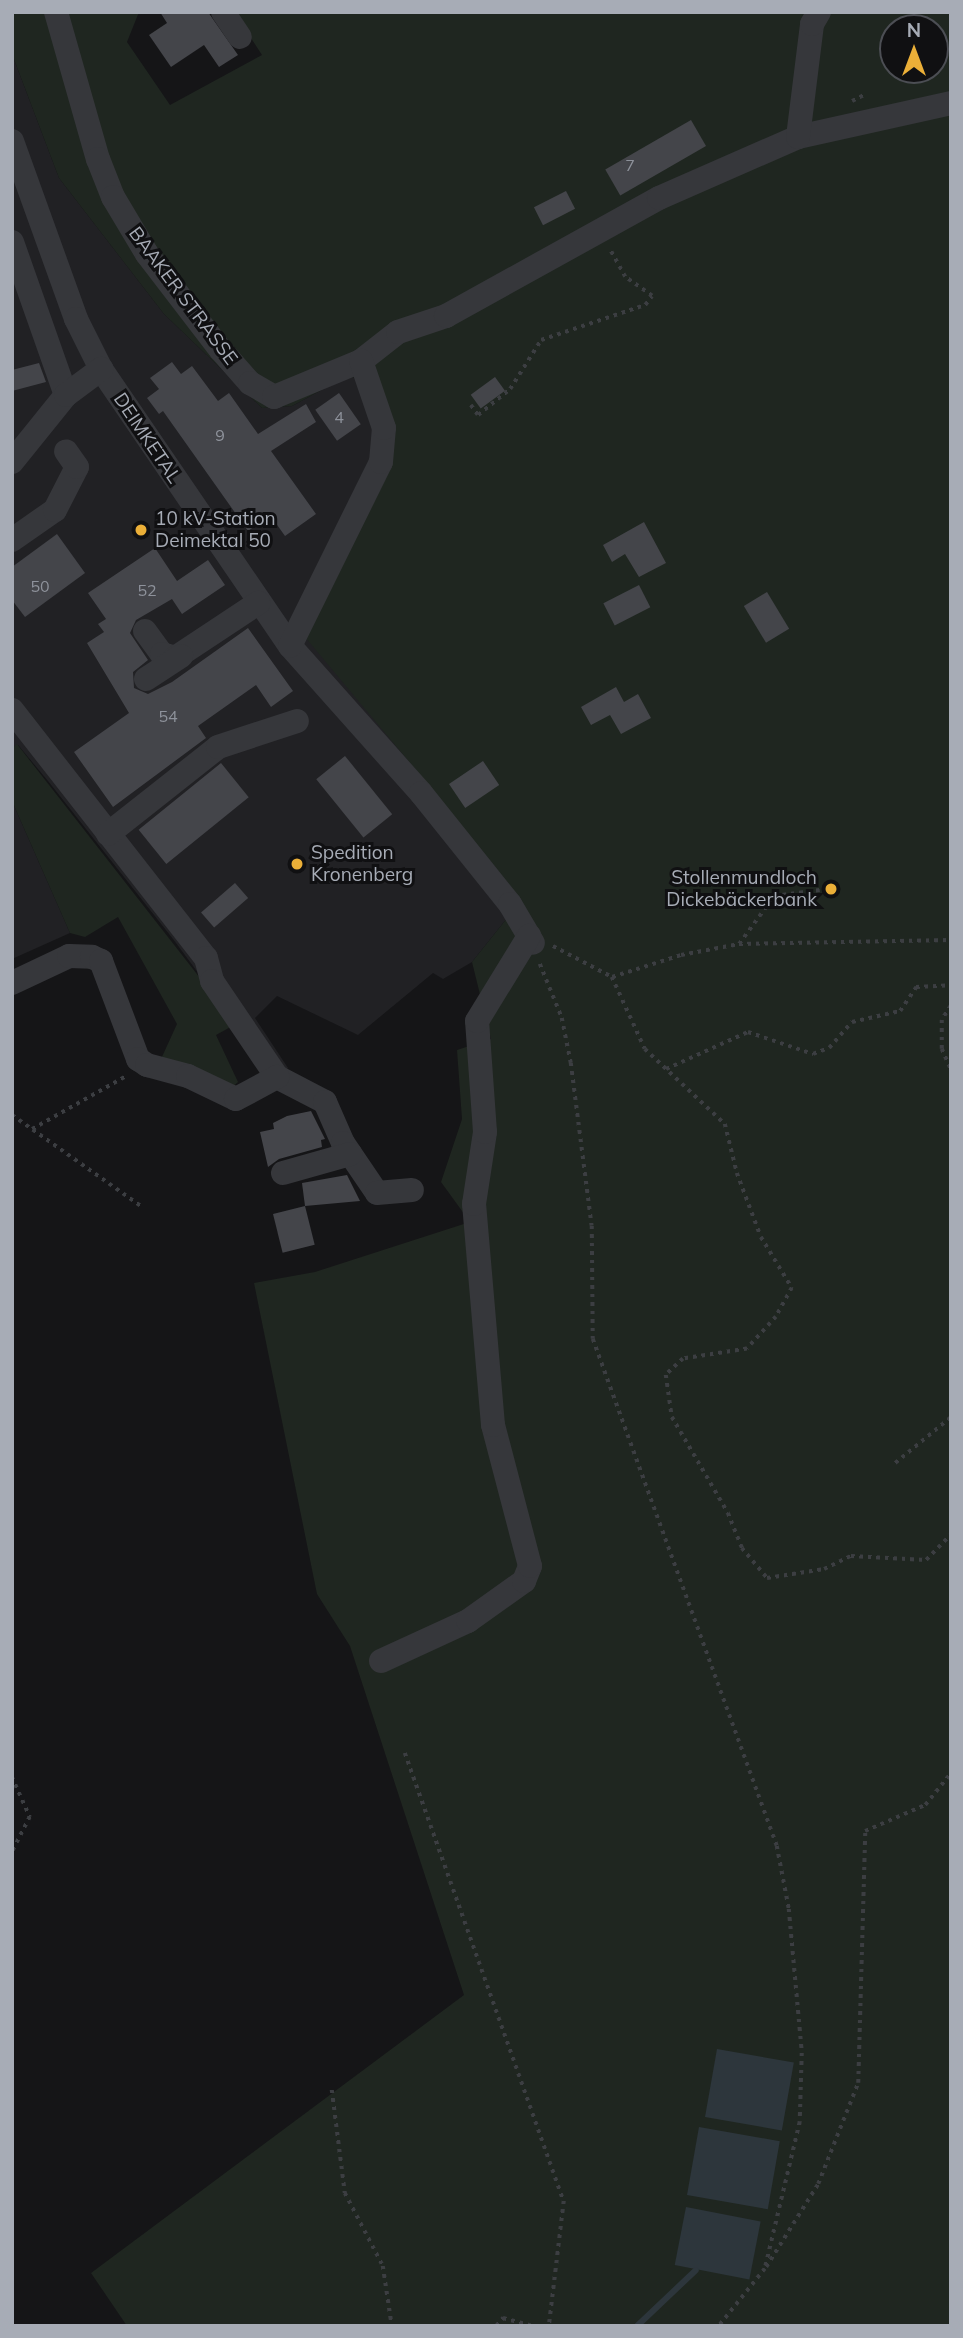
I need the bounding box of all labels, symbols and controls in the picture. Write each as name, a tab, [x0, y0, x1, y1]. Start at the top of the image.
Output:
north arrow	[879, 14, 949, 84]
text: N	[907, 18, 921, 42]
house number: 7	[625, 155, 635, 175]
street label: BAAKER STRASSE	[124, 223, 242, 369]
street label: DEIMKETAL	[108, 389, 186, 487]
house number: 4	[334, 407, 344, 427]
house number: 9	[215, 425, 225, 445]
place label: 10 kV-Station Deimektal 50	[155, 508, 276, 552]
marker: 10 kV-Station Deimektal 50	[133, 522, 149, 538]
house number: 50	[30, 576, 50, 596]
house number: 52	[137, 580, 157, 600]
house number: 54	[158, 706, 178, 726]
place label: Spedition Kronenberg	[311, 842, 413, 886]
marker: Spedition Kronenberg	[289, 856, 305, 872]
place label: Stollenmundloch Dickebäckerbank	[666, 867, 817, 911]
marker: Stollenmundloch Dickebäckerbank	[823, 881, 839, 897]

